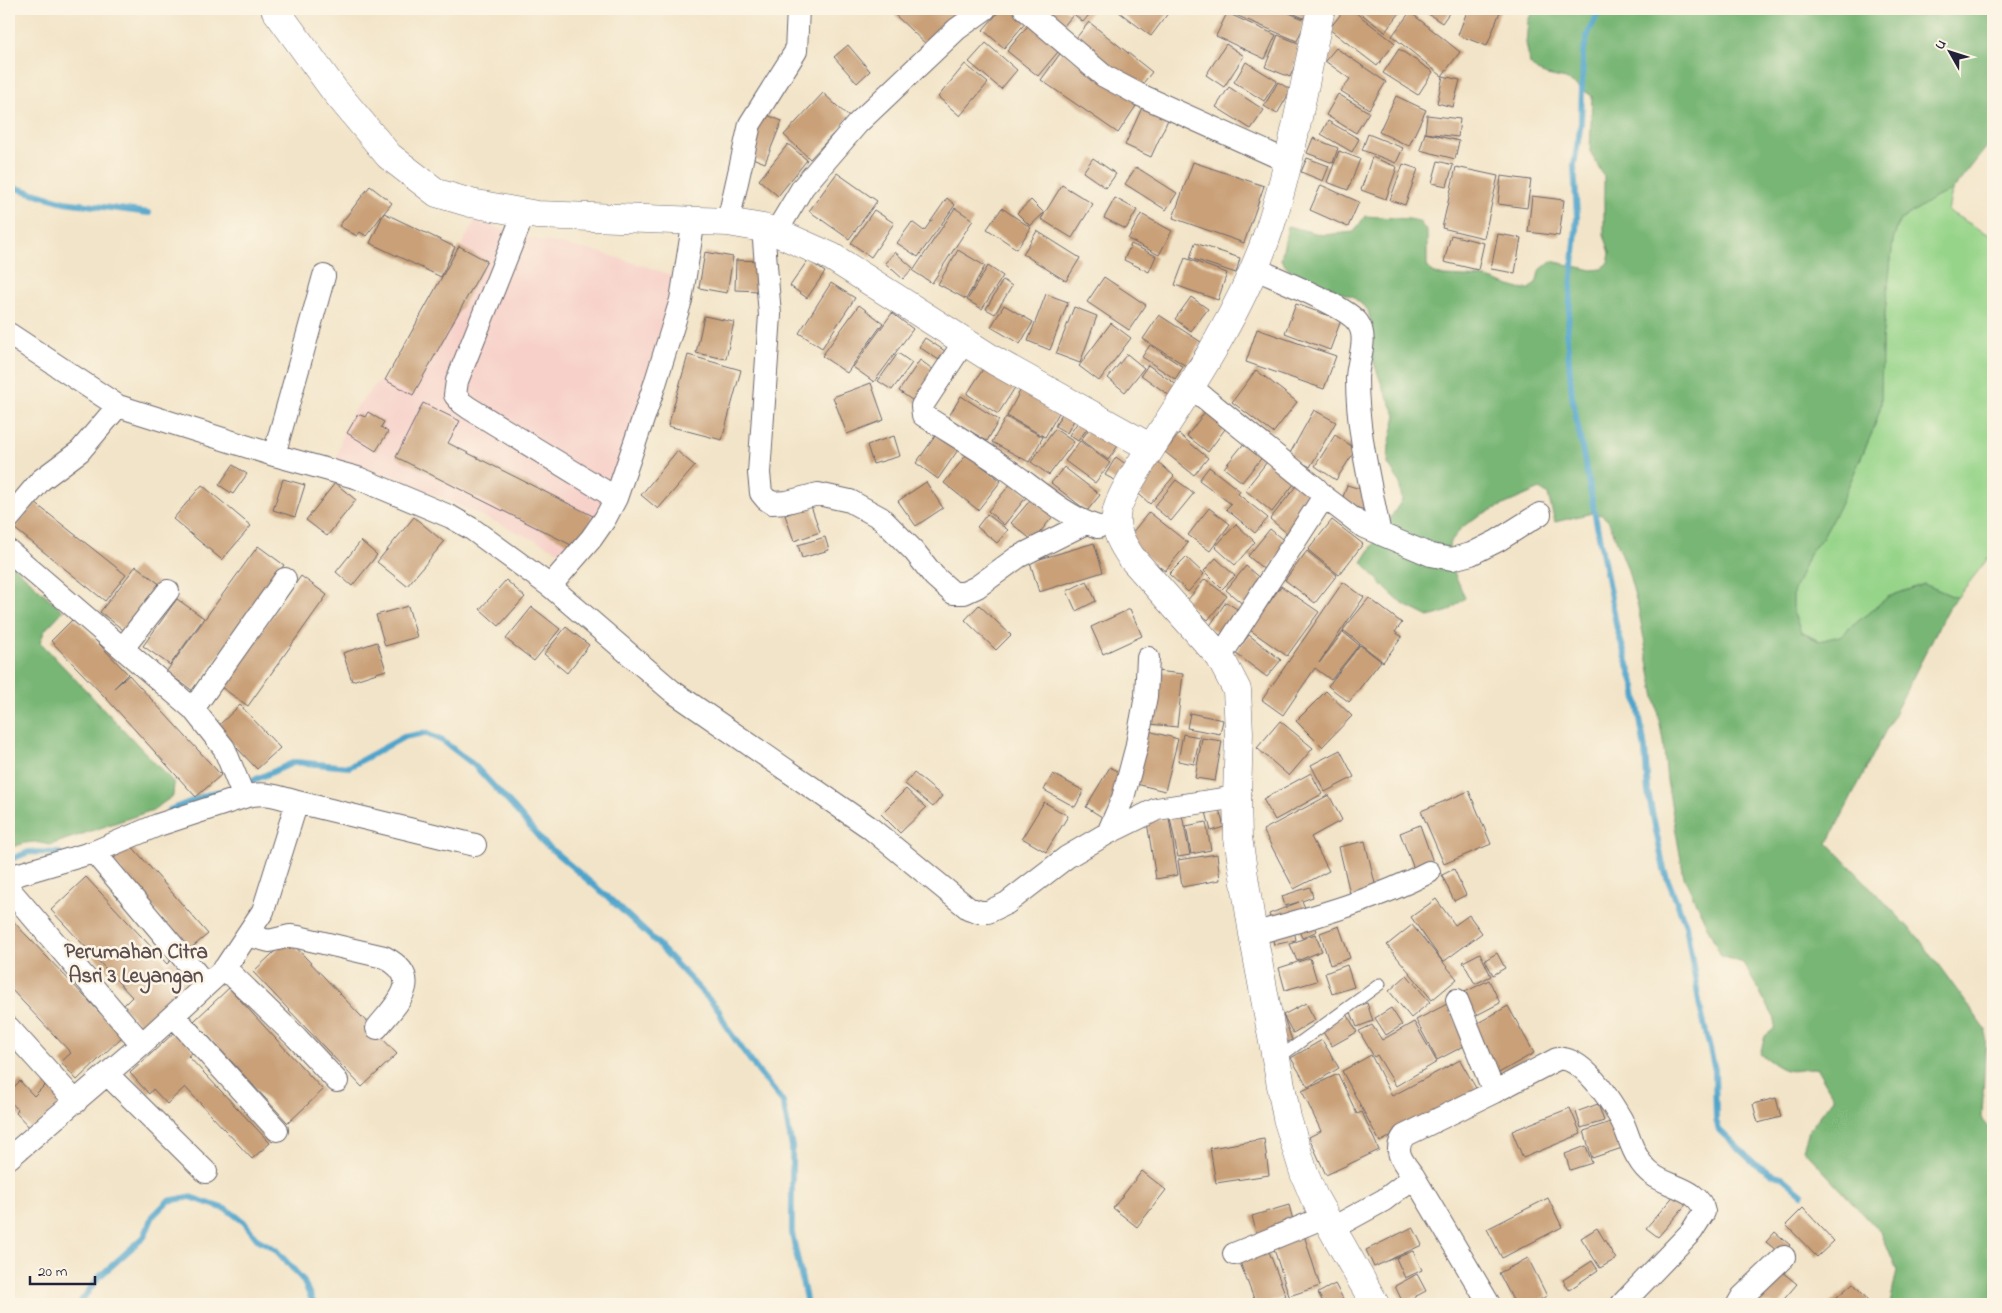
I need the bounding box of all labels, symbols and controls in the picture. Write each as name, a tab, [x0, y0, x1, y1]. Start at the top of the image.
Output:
north arrow	[1924, 28, 1974, 78]
text: U	[1930, 35, 1952, 55]
district label: Perumahan Citra Asri 3 Leyangan	[64, 938, 208, 994]
scale bar	[30, 1253, 95, 1285]
text: 20 m	[38, 1261, 68, 1283]

